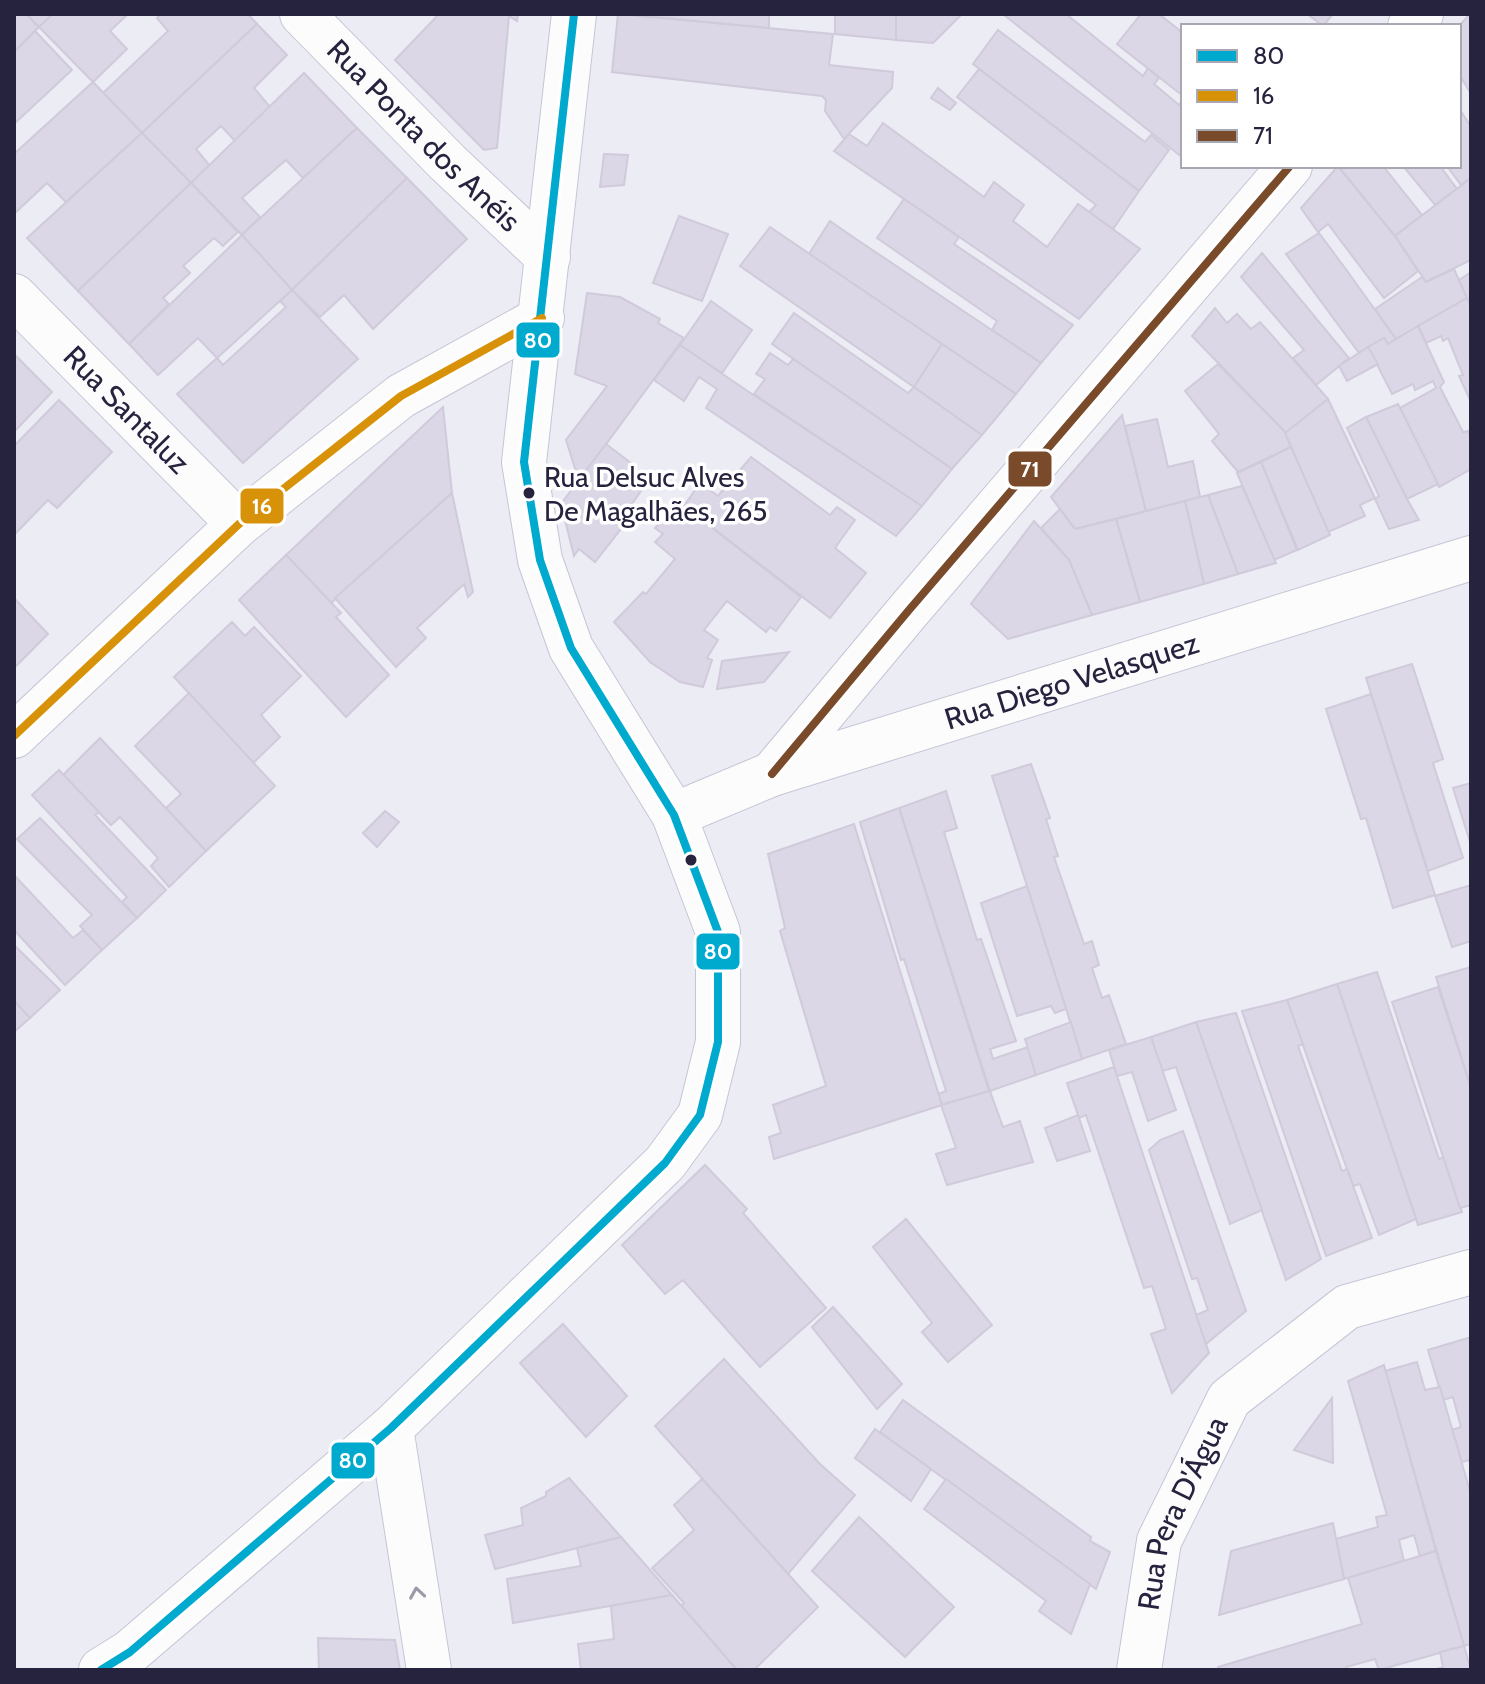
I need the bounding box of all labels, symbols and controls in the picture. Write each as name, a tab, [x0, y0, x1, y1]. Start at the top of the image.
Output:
legend	[1181, 24, 1461, 168]
street label: Rua Ponta dos Anéis	[319, 32, 528, 239]
text: 80	[1253, 41, 1284, 70]
text: 16	[1253, 81, 1274, 110]
text: 71	[1253, 121, 1273, 150]
line badge: 80	[515, 321, 561, 359]
text: 80	[524, 327, 552, 354]
street label: Rua Santaluz	[56, 338, 198, 481]
line badge: 71	[1007, 450, 1053, 488]
text: 71	[1020, 456, 1040, 483]
place label: Rua Delsuc Alves De Magalhães, 265	[544, 460, 767, 528]
marker: Rua Delsuc Alves De Magalhães, 265	[521, 485, 537, 501]
line badge: 16	[239, 487, 285, 525]
text: 16	[252, 493, 272, 520]
street label: Rua Diego Velasquez	[940, 624, 1203, 738]
unlabelled marker	[683, 852, 699, 868]
line badge: 80	[695, 932, 741, 971]
text: 80	[704, 938, 732, 965]
street label: Rua Pera D'Água	[1130, 1410, 1236, 1613]
line badge: 80	[330, 1441, 376, 1480]
text: 80	[339, 1447, 367, 1474]
one-way arrow	[409, 1586, 426, 1600]

